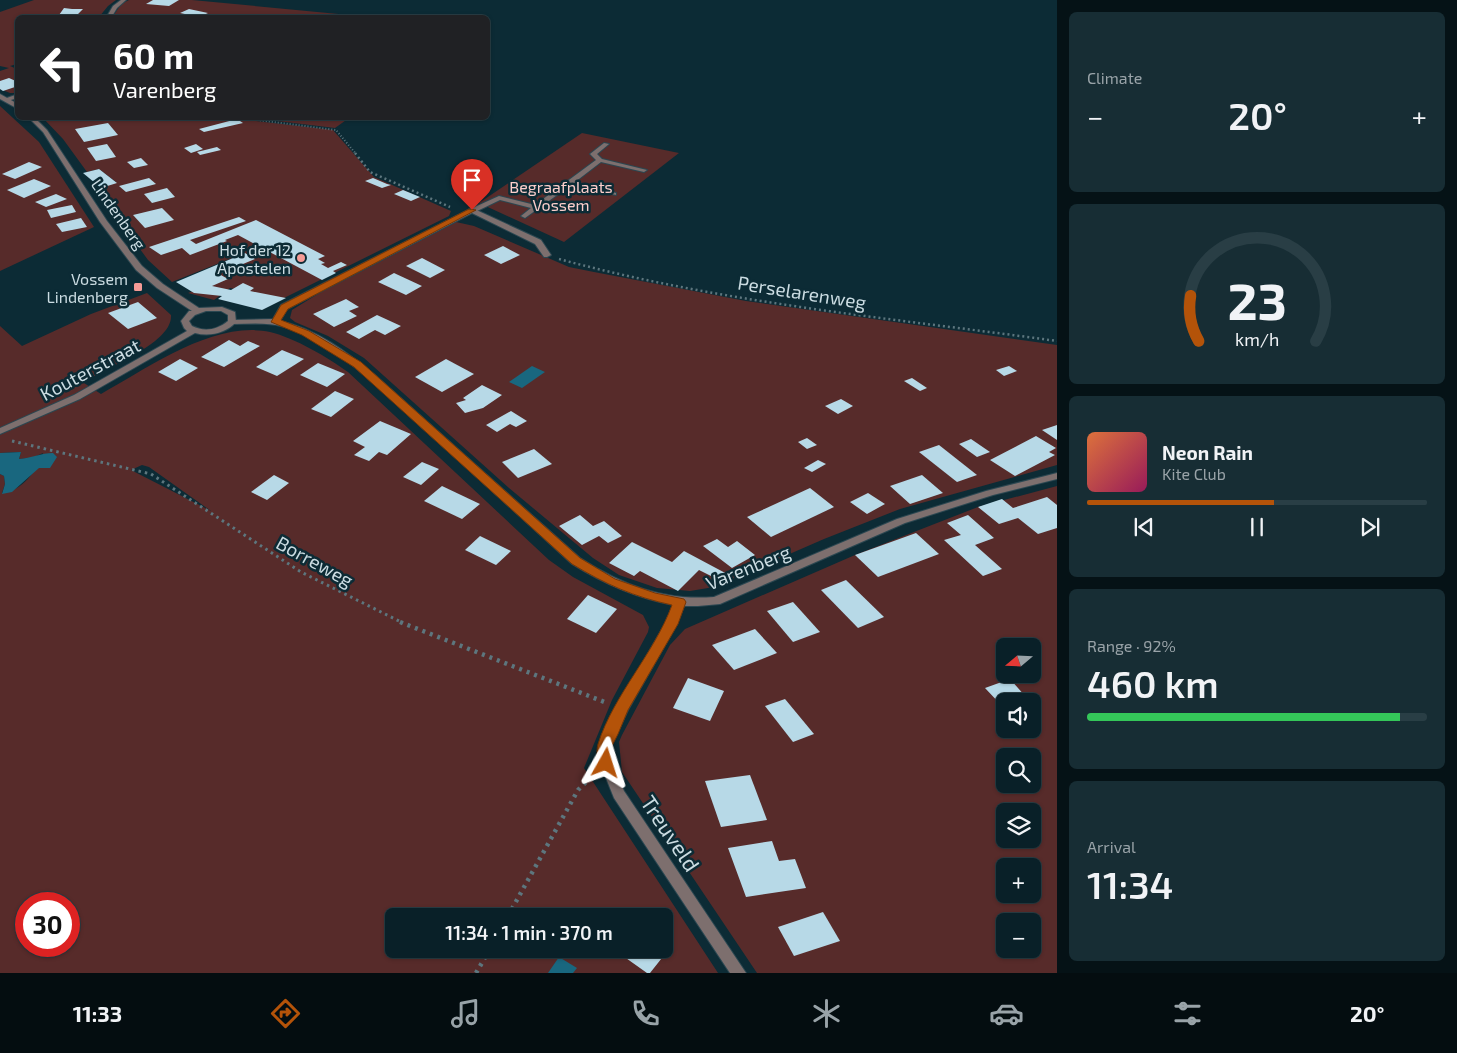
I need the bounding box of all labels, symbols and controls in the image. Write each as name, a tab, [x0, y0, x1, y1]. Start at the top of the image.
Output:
text: 60 m	[113, 34, 194, 76]
icon: left	[30, 35, 95, 100]
text: Climate	[1087, 68, 1142, 87]
text: Varenberg	[113, 76, 216, 102]
text: 20°	[1228, 92, 1287, 138]
text: −	[1087, 99, 1103, 133]
text: +	[1412, 99, 1427, 133]
pin	[451, 159, 493, 210]
icon: arrive	[458, 166, 486, 194]
street label: Lindenberg	[88, 175, 150, 253]
park label: Begraafplaats Vossem	[509, 177, 613, 214]
place label: Hof der 12 Apostelen	[217, 240, 291, 277]
marker: Hof der 12 Apostelen	[295, 252, 307, 264]
text: 23	[1227, 268, 1287, 330]
place label: Vossem Lindenberg	[46, 269, 128, 306]
street label: Perselarenweg	[736, 270, 868, 314]
marker: Vossem Lindenberg	[132, 281, 144, 293]
text: km/h	[1235, 328, 1279, 350]
street label: Kouterstraat	[36, 333, 144, 405]
text: Neon Rain	[1162, 441, 1253, 464]
text: Kite Club	[1162, 464, 1226, 483]
icon: previous	[1130, 513, 1158, 541]
icon: pause	[1243, 513, 1271, 541]
icon: next	[1356, 513, 1384, 541]
street label: Borreweg	[273, 531, 358, 592]
street label: Varenberg	[702, 539, 794, 594]
text: Range · 92%	[1087, 636, 1176, 655]
north arrow	[996, 638, 1041, 682]
map controls	[996, 638, 1041, 958]
text: 460 km	[1087, 660, 1219, 706]
button: sound	[996, 693, 1041, 738]
position arrow	[579, 736, 631, 788]
button: search	[996, 748, 1041, 793]
street label: Treuveld	[636, 790, 706, 876]
button: layers	[996, 803, 1041, 848]
text: Arrival	[1087, 837, 1136, 856]
button: +	[996, 858, 1041, 903]
text: 11:34	[1087, 861, 1173, 907]
speed limit sign: 30	[15, 892, 80, 957]
button: −	[996, 913, 1041, 958]
text: 11:34 · 1 min · 370 m	[445, 921, 613, 944]
icon: directions	[268, 996, 303, 1031]
icon: music	[448, 996, 483, 1031]
icon: phone	[628, 996, 663, 1031]
icon: climate	[809, 996, 844, 1031]
icon: car	[989, 996, 1024, 1031]
icon: filters	[1170, 996, 1205, 1031]
text: 11:33	[73, 1000, 122, 1026]
text: 20°	[1350, 1000, 1384, 1026]

